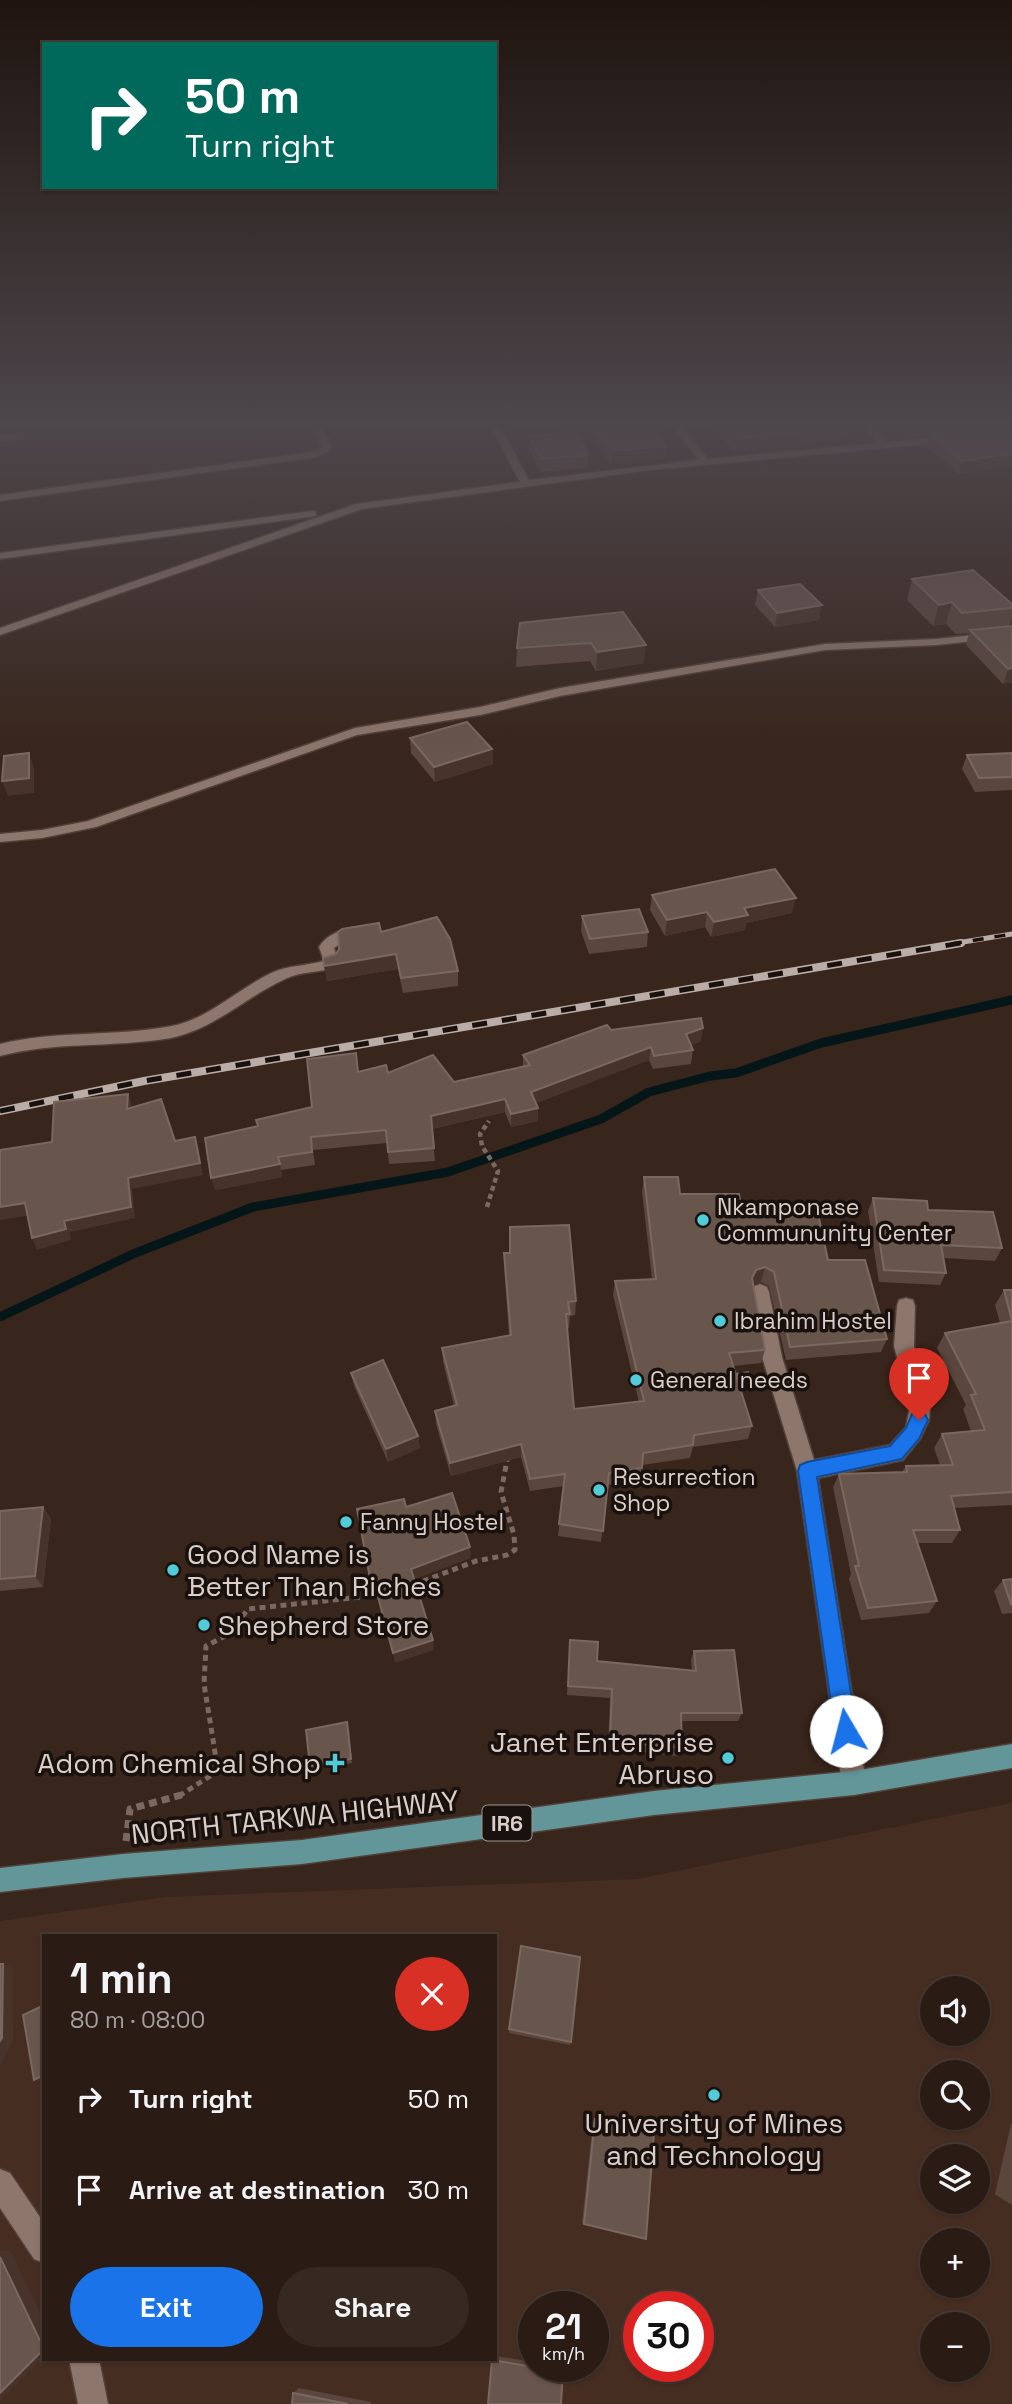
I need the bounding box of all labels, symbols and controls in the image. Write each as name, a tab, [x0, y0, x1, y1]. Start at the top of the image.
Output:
text: 50 m	[185, 65, 300, 127]
icon: right	[70, 70, 161, 161]
text: Turn right	[185, 126, 335, 166]
place label: Nkamponase Commununity Center	[717, 1192, 952, 1248]
marker: Nkamponase Commununity Center	[695, 1212, 711, 1228]
place label: Ibrahim Hostel	[734, 1306, 892, 1336]
marker: Ibrahim Hostel	[712, 1313, 728, 1329]
pin	[889, 1348, 949, 1420]
icon: arrive	[900, 1359, 938, 1397]
place label: General needs	[650, 1365, 808, 1395]
marker: General needs	[628, 1372, 644, 1388]
place label: Resurrection Shop	[613, 1462, 756, 1518]
marker: Resurrection Shop	[591, 1482, 607, 1498]
place label: Fanny Hostel	[360, 1507, 504, 1537]
marker: Fanny Hostel	[338, 1514, 354, 1530]
place label: Good Name is Better Than Riches	[187, 1536, 441, 1604]
marker: Good Name is Better Than Riches	[165, 1562, 181, 1578]
place label: Shepherd Store	[218, 1607, 429, 1643]
marker: Shepherd Store	[196, 1617, 212, 1633]
position arrow	[809, 1694, 883, 1768]
place label: Janet Enterprise Abruso	[490, 1724, 714, 1792]
place label: Adom Chemical Shop	[38, 1745, 321, 1781]
marker: Janet Enterprise Abruso	[720, 1750, 736, 1766]
marker: Adom Chemical Shop	[327, 1755, 343, 1771]
street label: NORTH TARKWA HIGHWAY	[129, 1782, 461, 1852]
road number: IR6	[482, 1806, 532, 1840]
text: 1 min	[70, 1952, 173, 2005]
button: close	[395, 1957, 469, 2031]
map controls	[920, 1976, 990, 2382]
button: sound	[920, 1976, 990, 2046]
text: 80 m · 08:00	[70, 2005, 205, 2035]
button: search	[920, 2060, 990, 2130]
icon: right	[70, 2080, 108, 2118]
text: Turn right	[129, 2082, 253, 2116]
text: 50 m	[408, 2082, 469, 2116]
marker: University of Mines and Technology	[706, 2087, 722, 2103]
place label: University of Mines and Technology	[585, 2105, 843, 2173]
button: layers	[920, 2144, 990, 2214]
icon: arrive	[70, 2171, 108, 2209]
text: Arrive at destination	[129, 2173, 386, 2207]
text: 30 m	[408, 2173, 469, 2207]
button: +	[920, 2228, 990, 2298]
button: Exit	[70, 2267, 263, 2347]
button: Share	[277, 2267, 469, 2347]
speed limit sign: 30	[623, 2291, 714, 2382]
text: 21	[545, 2305, 582, 2349]
button: −	[920, 2312, 990, 2382]
text: km/h	[542, 2342, 585, 2365]

